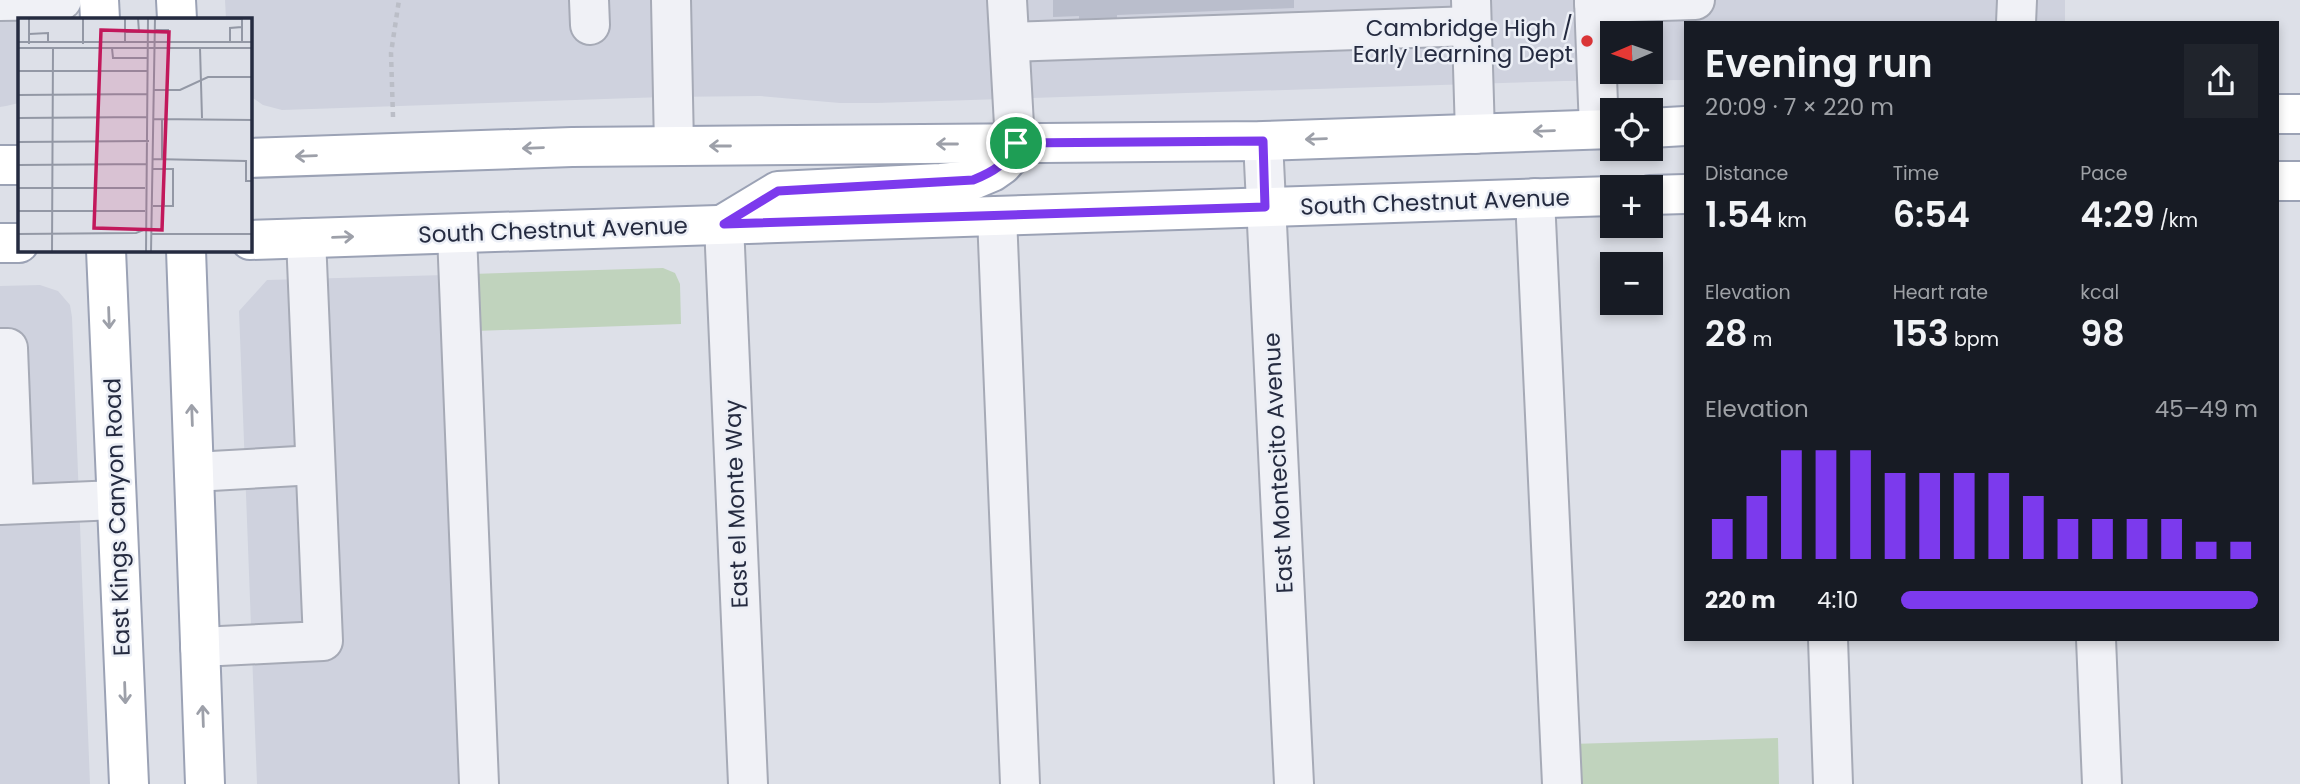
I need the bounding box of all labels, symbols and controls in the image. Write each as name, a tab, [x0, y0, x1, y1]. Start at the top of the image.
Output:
place label: Cambridge High / Early Learning Dept	[1353, 12, 1573, 70]
inset map	[18, 18, 252, 252]
north arrow	[1600, 21, 1662, 84]
map controls	[1600, 21, 1663, 315]
marker: Cambridge High / Early Learning Dept	[1579, 33, 1595, 49]
text: Evening run	[1705, 37, 1933, 90]
button: share	[2184, 44, 2258, 118]
text: 20:09 · 7 × 220 m	[1705, 91, 1894, 123]
button: locate	[1600, 98, 1663, 161]
pin	[986, 113, 1046, 173]
icon: arrive	[997, 124, 1035, 162]
one-way arrow	[1532, 125, 1555, 138]
one-way arrow	[1305, 133, 1328, 146]
one-way arrow	[936, 137, 959, 151]
one-way arrow	[708, 139, 731, 153]
one-way arrow	[522, 142, 545, 155]
one-way arrow	[294, 149, 317, 162]
text: Distance	[1705, 160, 1788, 187]
text: Time	[1893, 160, 1939, 187]
text: Pace	[2080, 160, 2128, 187]
button: +	[1600, 175, 1663, 238]
street label: South Chestnut Avenue	[1300, 181, 1570, 223]
text: 1.54	[1705, 190, 1772, 239]
text: 6:54	[1893, 190, 1970, 239]
text: 4:29	[2080, 190, 2155, 239]
text: km	[1772, 207, 1807, 234]
text: /km	[2155, 207, 2198, 234]
street label: South Chestnut Avenue	[418, 209, 688, 251]
one-way arrow	[331, 230, 354, 244]
button: −	[1600, 252, 1663, 315]
text: Elevation	[1705, 279, 1791, 306]
text: Heart rate	[1893, 279, 1988, 306]
text: kcal	[2080, 279, 2119, 306]
one-way arrow	[102, 307, 115, 330]
text: 28	[1705, 309, 1748, 358]
text: 153	[1893, 309, 1949, 358]
text: 98	[2080, 309, 2125, 358]
text: m	[1748, 326, 1772, 353]
text: bpm	[1949, 326, 1999, 353]
street label: East Montecito Avenue	[1255, 332, 1301, 594]
street label: East Kings Canyon Road	[96, 377, 138, 657]
text: Elevation	[1705, 393, 1809, 425]
text: 45–49 m	[2155, 393, 2258, 425]
street label: East el Monte Way	[716, 399, 756, 609]
one-way arrow	[185, 404, 198, 427]
text: 220 m	[1705, 584, 1776, 616]
text: 4:10	[1817, 584, 1858, 616]
one-way arrow	[118, 681, 131, 704]
one-way arrow	[196, 705, 209, 728]

